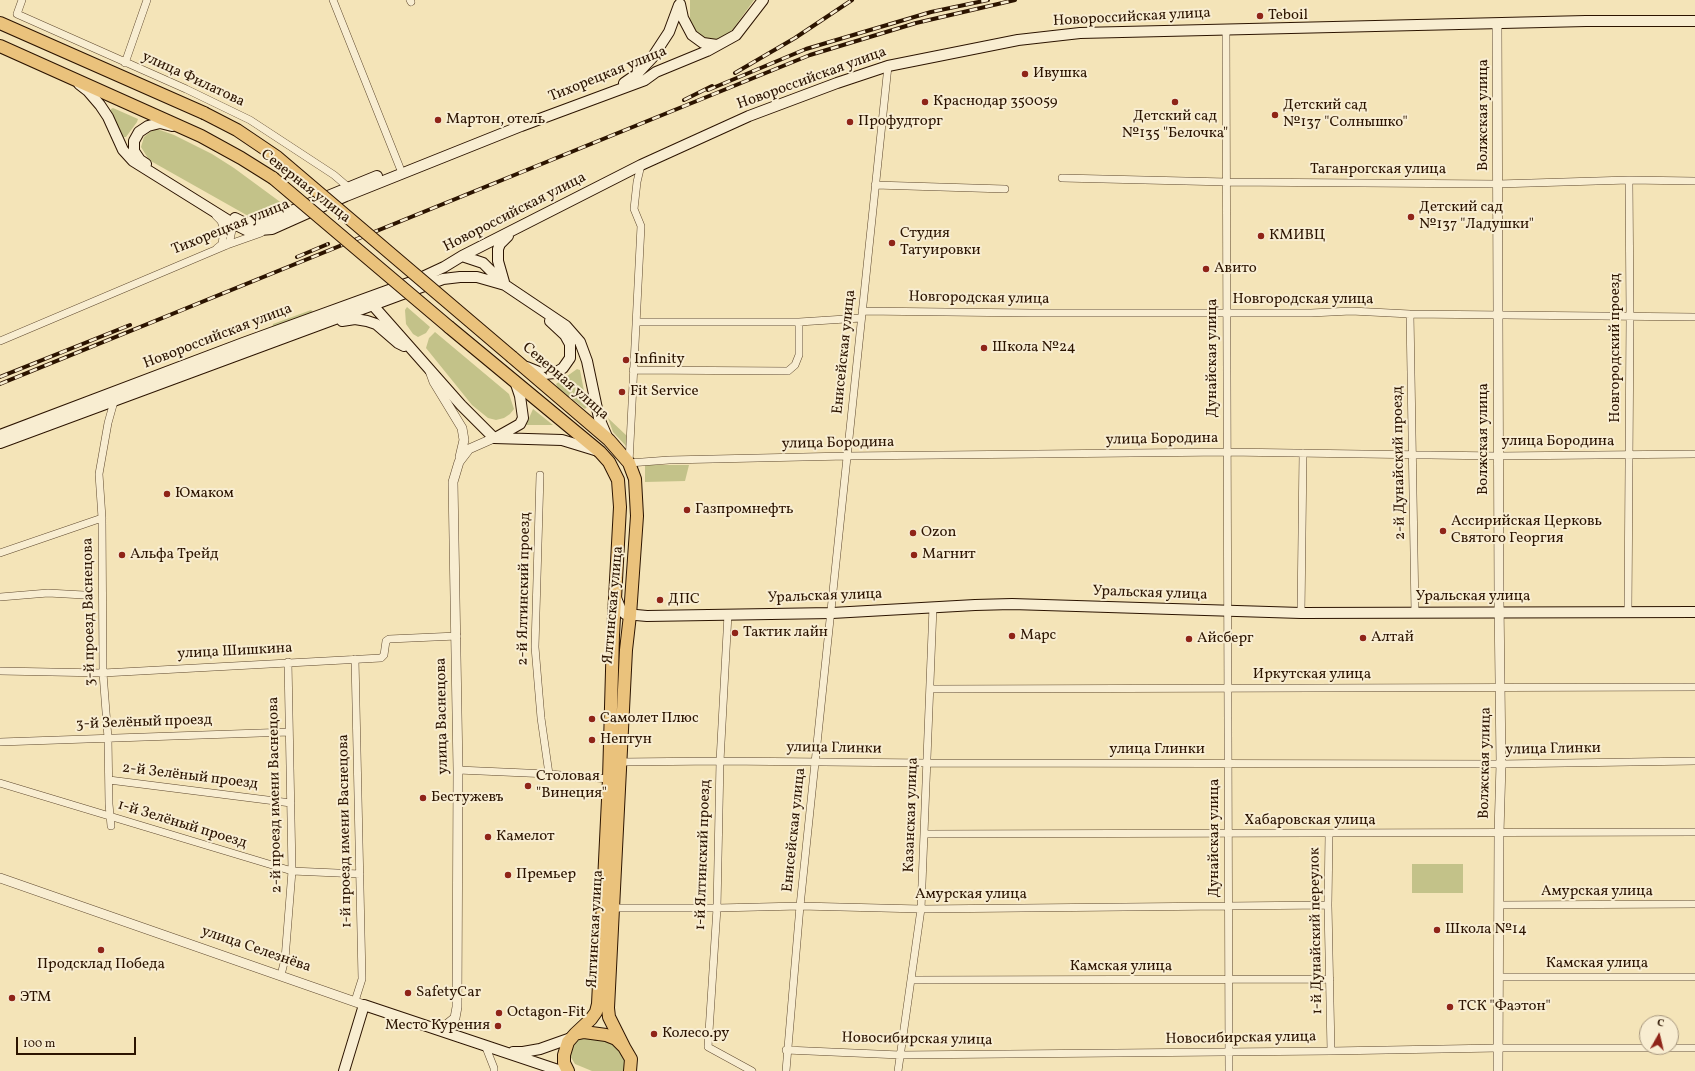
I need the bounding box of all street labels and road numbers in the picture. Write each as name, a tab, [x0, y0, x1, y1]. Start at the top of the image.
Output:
street label: Новороссийская улица	[1053, 5, 1211, 31]
street label: Тихорецкая улица	[546, 43, 670, 107]
street label: Новороссийская улица	[735, 44, 889, 114]
street label: улица Филатова	[139, 48, 247, 112]
street label: Волжская улица	[1475, 59, 1493, 171]
street label: Северная улица	[256, 146, 354, 228]
street label: Таганрогская улица	[1310, 161, 1446, 179]
street label: Новороссийская улица	[441, 169, 589, 257]
street label: Тихорецкая улица	[169, 196, 293, 260]
street label: Новгородский проезд	[1607, 273, 1625, 423]
street label: Енисейская улица	[830, 289, 860, 415]
street label: Новгородская улица	[908, 289, 1050, 309]
street label: Новгородская улица	[1232, 291, 1374, 309]
street label: Дунайская улица	[1204, 298, 1222, 418]
street label: Новороссийская улица	[141, 300, 295, 374]
street label: Северная улица	[518, 339, 612, 425]
street label: Волжская улица	[1475, 383, 1493, 495]
street label: 2-й Дунайский проезд	[1390, 386, 1410, 540]
street label: улица Бородина	[1105, 430, 1219, 450]
street label: улица Бородина	[1502, 433, 1614, 451]
street label: улица Бородина	[781, 434, 895, 454]
street label: 2-й Ялтинский проезд	[515, 512, 535, 666]
street label: 3-й проезд Васнецова	[80, 538, 100, 686]
street label: Ялтинская улица	[600, 545, 628, 665]
street label: Уральская улица	[1092, 583, 1208, 605]
street label: Уральская улица	[767, 586, 883, 608]
street label: Уральская улица	[1416, 588, 1530, 606]
street label: улица Шишкина	[177, 640, 293, 664]
street label: улица Васнецова	[433, 657, 453, 775]
street label: Иркутская улица	[1253, 666, 1371, 684]
street label: 2-й проезд имени Васнецова	[265, 696, 287, 894]
street label: Волжская улица	[1476, 707, 1496, 819]
street label: 3-й Зелёный проезд	[76, 712, 212, 734]
street label: 1-й проезд имени Васнецова	[335, 734, 357, 928]
street label: улица Глинки	[786, 739, 882, 759]
street label: улица Глинки	[1505, 740, 1601, 760]
street label: улица Глинки	[1109, 741, 1205, 759]
street label: Казанская улица	[901, 757, 923, 873]
street label: 2-й Зелёный проезд	[121, 760, 259, 794]
street label: Енисейская улица	[780, 767, 810, 893]
street label: Дунайская улица	[1206, 778, 1224, 898]
street label: 1-й Ялтинский проезд	[692, 779, 716, 931]
street label: 1-й Зелёный проезд	[115, 797, 249, 853]
street label: Хабаровская улица	[1244, 812, 1376, 830]
street label: 1-й Дунайский переулок	[1307, 847, 1327, 1015]
street label: Ялтинская улица	[584, 869, 608, 989]
street label: Амурская улица	[1541, 883, 1653, 901]
street label: Амурская улица	[915, 886, 1027, 904]
street label: улица Селезнёва	[199, 923, 313, 977]
street label: Камская улица	[1546, 955, 1648, 973]
street label: Камская улица	[1070, 958, 1172, 976]
street label: Новосибирская улица	[1165, 1029, 1317, 1049]
street label: Новосибирская улица	[841, 1030, 993, 1050]

